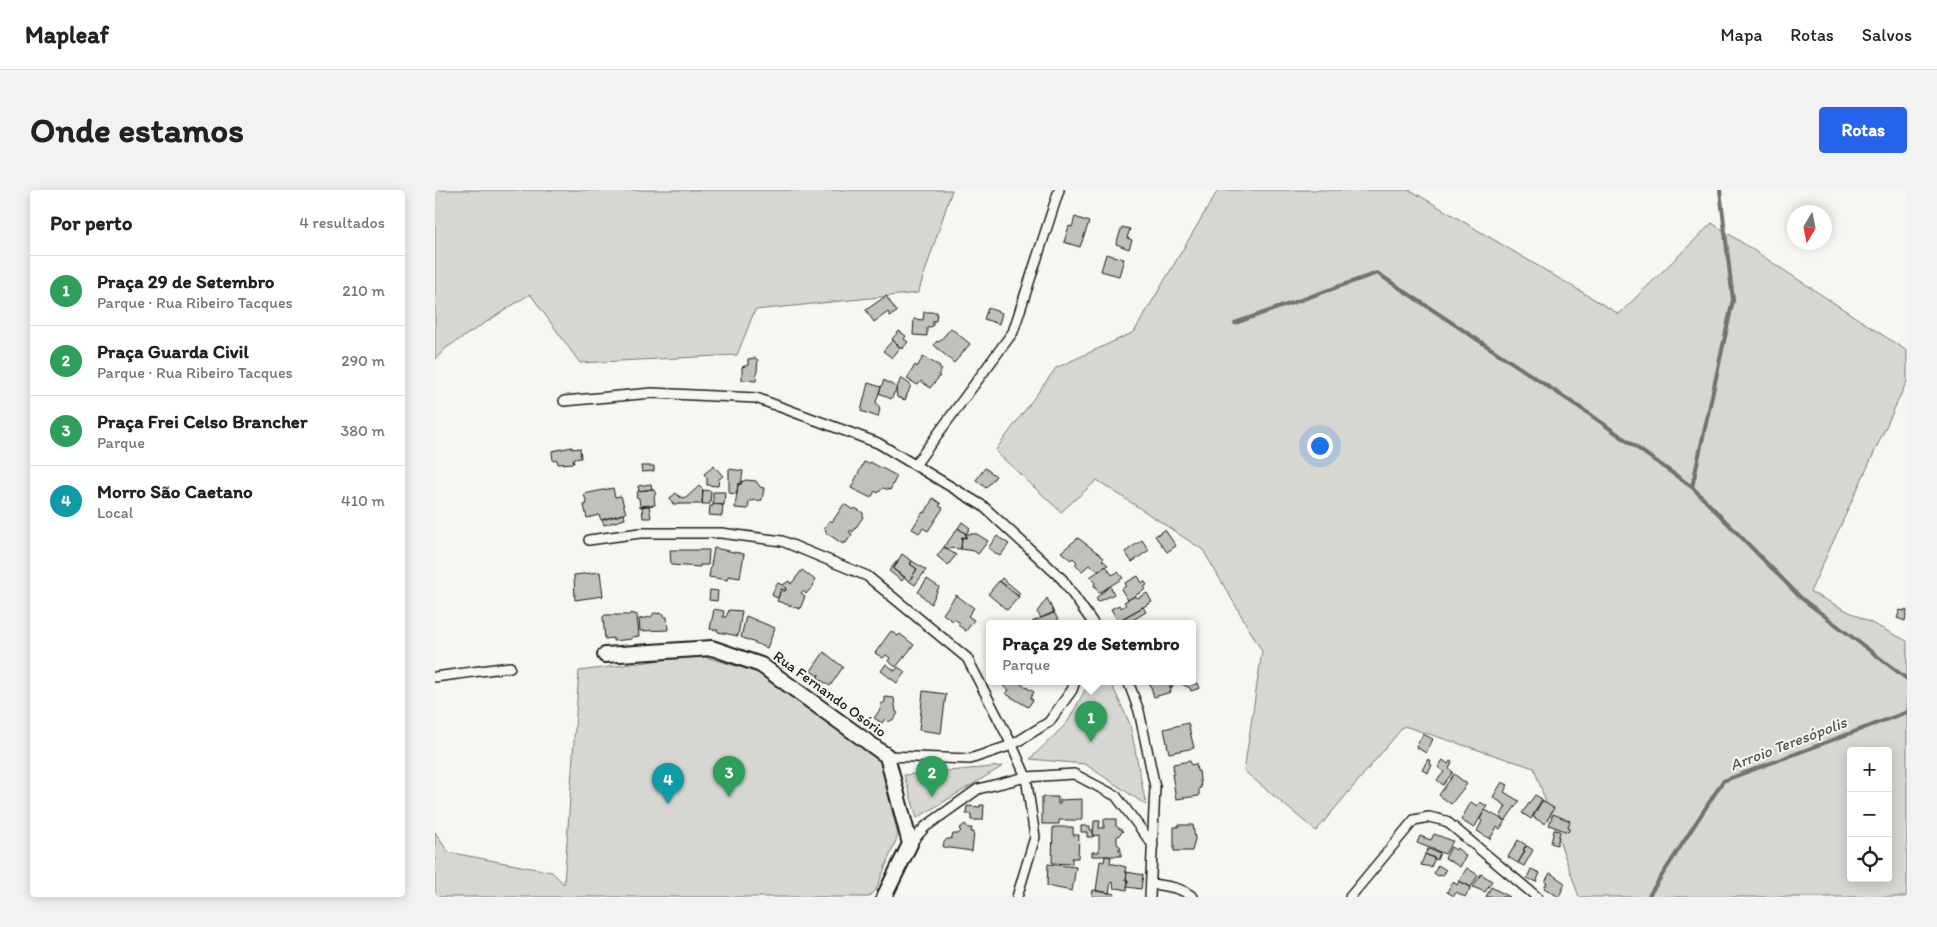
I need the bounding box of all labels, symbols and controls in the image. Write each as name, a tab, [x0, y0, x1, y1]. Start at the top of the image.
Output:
text: Mapleaf	[25, 20, 109, 49]
text: Mapa	[1720, 24, 1762, 46]
text: Rotas	[1790, 24, 1834, 46]
text: Salvos	[1862, 24, 1912, 46]
button: Rotas	[1819, 107, 1907, 153]
text: Onde estamos	[30, 109, 244, 151]
north arrow	[1787, 205, 1832, 250]
text: Por perto	[50, 210, 132, 235]
text: 4 resultados	[299, 213, 385, 232]
text: Praça 29 de Setembro	[97, 270, 275, 293]
text: 1	[62, 281, 70, 300]
text: 210 m	[342, 281, 385, 300]
text: Parque · Rua Ribeiro Tacques	[97, 293, 293, 312]
text: Praça Guarda Civil	[97, 340, 249, 363]
text: 2	[62, 351, 70, 370]
text: 290 m	[341, 351, 385, 370]
text: Parque · Rua Ribeiro Tacques	[97, 363, 293, 382]
text: Praça Frei Celso Brancher	[97, 410, 307, 433]
text: 3	[62, 421, 70, 440]
text: 380 m	[341, 421, 385, 440]
text: Parque	[97, 433, 145, 452]
your location	[1307, 433, 1333, 459]
text: Morro São Caetano	[97, 480, 253, 503]
text: 4	[61, 491, 71, 510]
text: 410 m	[341, 491, 385, 510]
text: Local	[97, 503, 133, 522]
popup	[986, 620, 1196, 685]
text: Praça 29 de Setembro	[1002, 632, 1180, 655]
street label: Rua Fernando Osório	[770, 647, 890, 741]
text: Parque	[1002, 655, 1050, 674]
pin: 1	[1075, 701, 1107, 742]
water label: Arroio Teresópolis	[1727, 712, 1850, 774]
map controls	[1847, 747, 1892, 882]
button: +	[1847, 747, 1892, 792]
pin: 3	[713, 756, 745, 797]
pin: 2	[916, 756, 948, 797]
pin: 4	[652, 763, 684, 804]
button: −	[1847, 792, 1892, 837]
button: locate	[1847, 837, 1892, 882]

